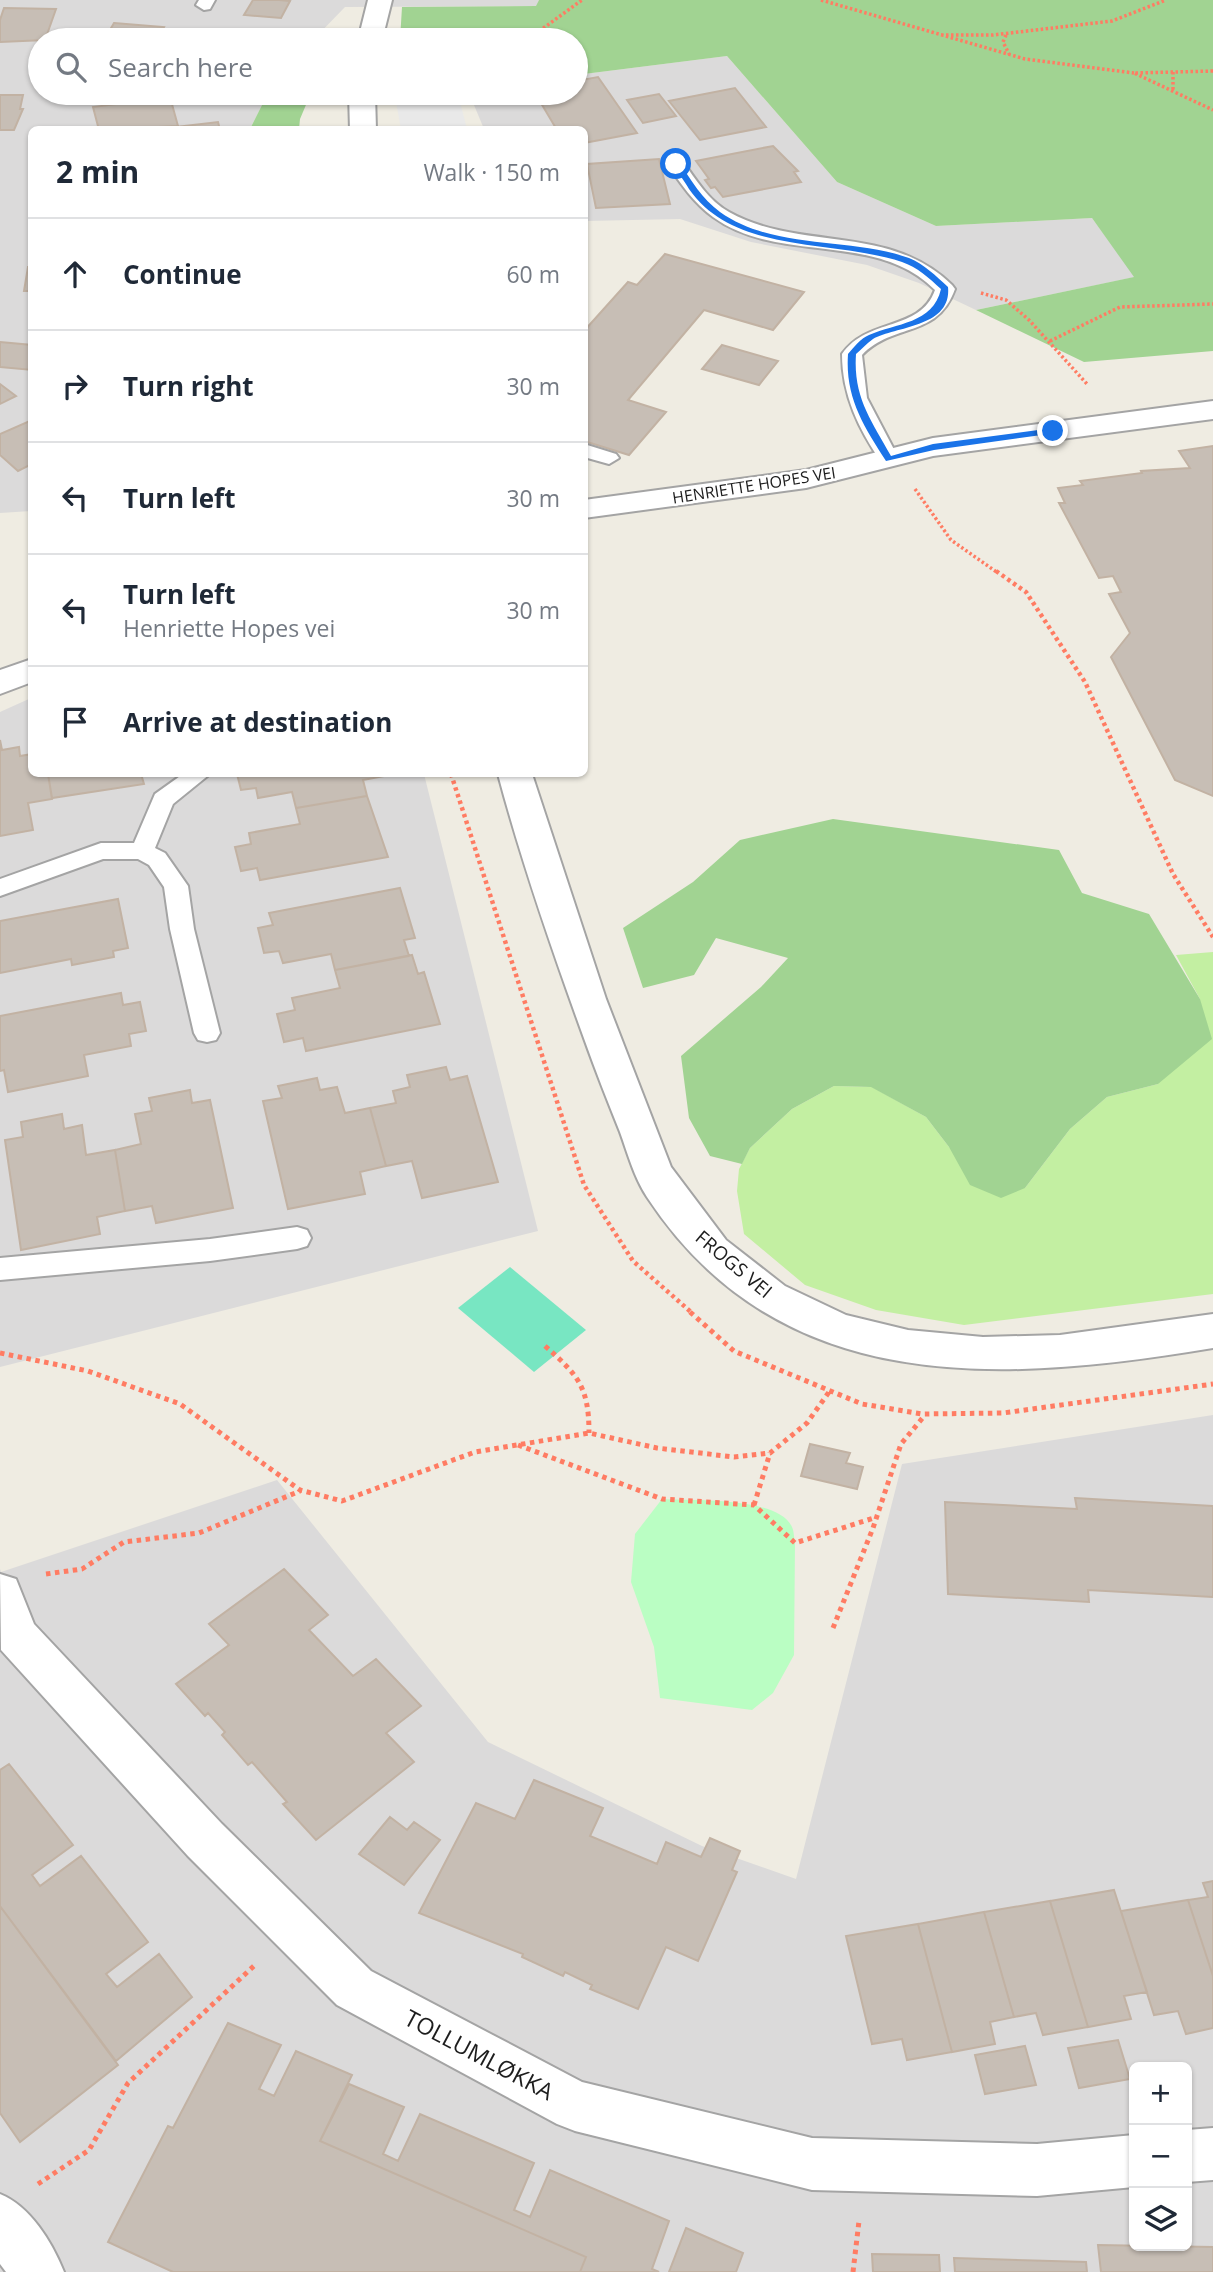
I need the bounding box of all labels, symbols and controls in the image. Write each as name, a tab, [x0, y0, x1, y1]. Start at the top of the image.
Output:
search box	[28, 28, 588, 105]
icon: search	[52, 48, 90, 86]
text: Search here	[108, 49, 253, 85]
route start	[660, 148, 691, 179]
text: 2 min	[56, 151, 139, 192]
text: Walk · 150 m	[423, 156, 560, 188]
icon: ahead	[56, 255, 94, 293]
text: Continue	[123, 256, 242, 292]
text: 60 m	[506, 258, 560, 290]
icon: right	[56, 367, 94, 405]
text: Turn right	[123, 368, 254, 404]
text: 30 m	[506, 370, 560, 402]
route end	[1037, 415, 1068, 446]
street label: HENRIETTE HOPES VEI	[671, 461, 837, 509]
icon: left	[56, 479, 94, 517]
text: Turn left	[123, 480, 235, 516]
text: 30 m	[506, 482, 560, 514]
text: Turn left	[123, 576, 235, 612]
icon: left	[56, 591, 94, 629]
text: 30 m	[506, 594, 560, 626]
text: Henriette Hopes vei	[123, 612, 335, 644]
icon: arrive	[56, 703, 94, 741]
text: Arrive at destination	[123, 704, 392, 740]
street label: FROGS VEI	[690, 1224, 778, 1304]
street label: TOLLUMLØKKA	[399, 2001, 560, 2107]
map controls	[1129, 2062, 1192, 2251]
button: +	[1129, 2062, 1192, 2125]
button: −	[1129, 2125, 1192, 2188]
button: layers	[1129, 2188, 1192, 2251]

